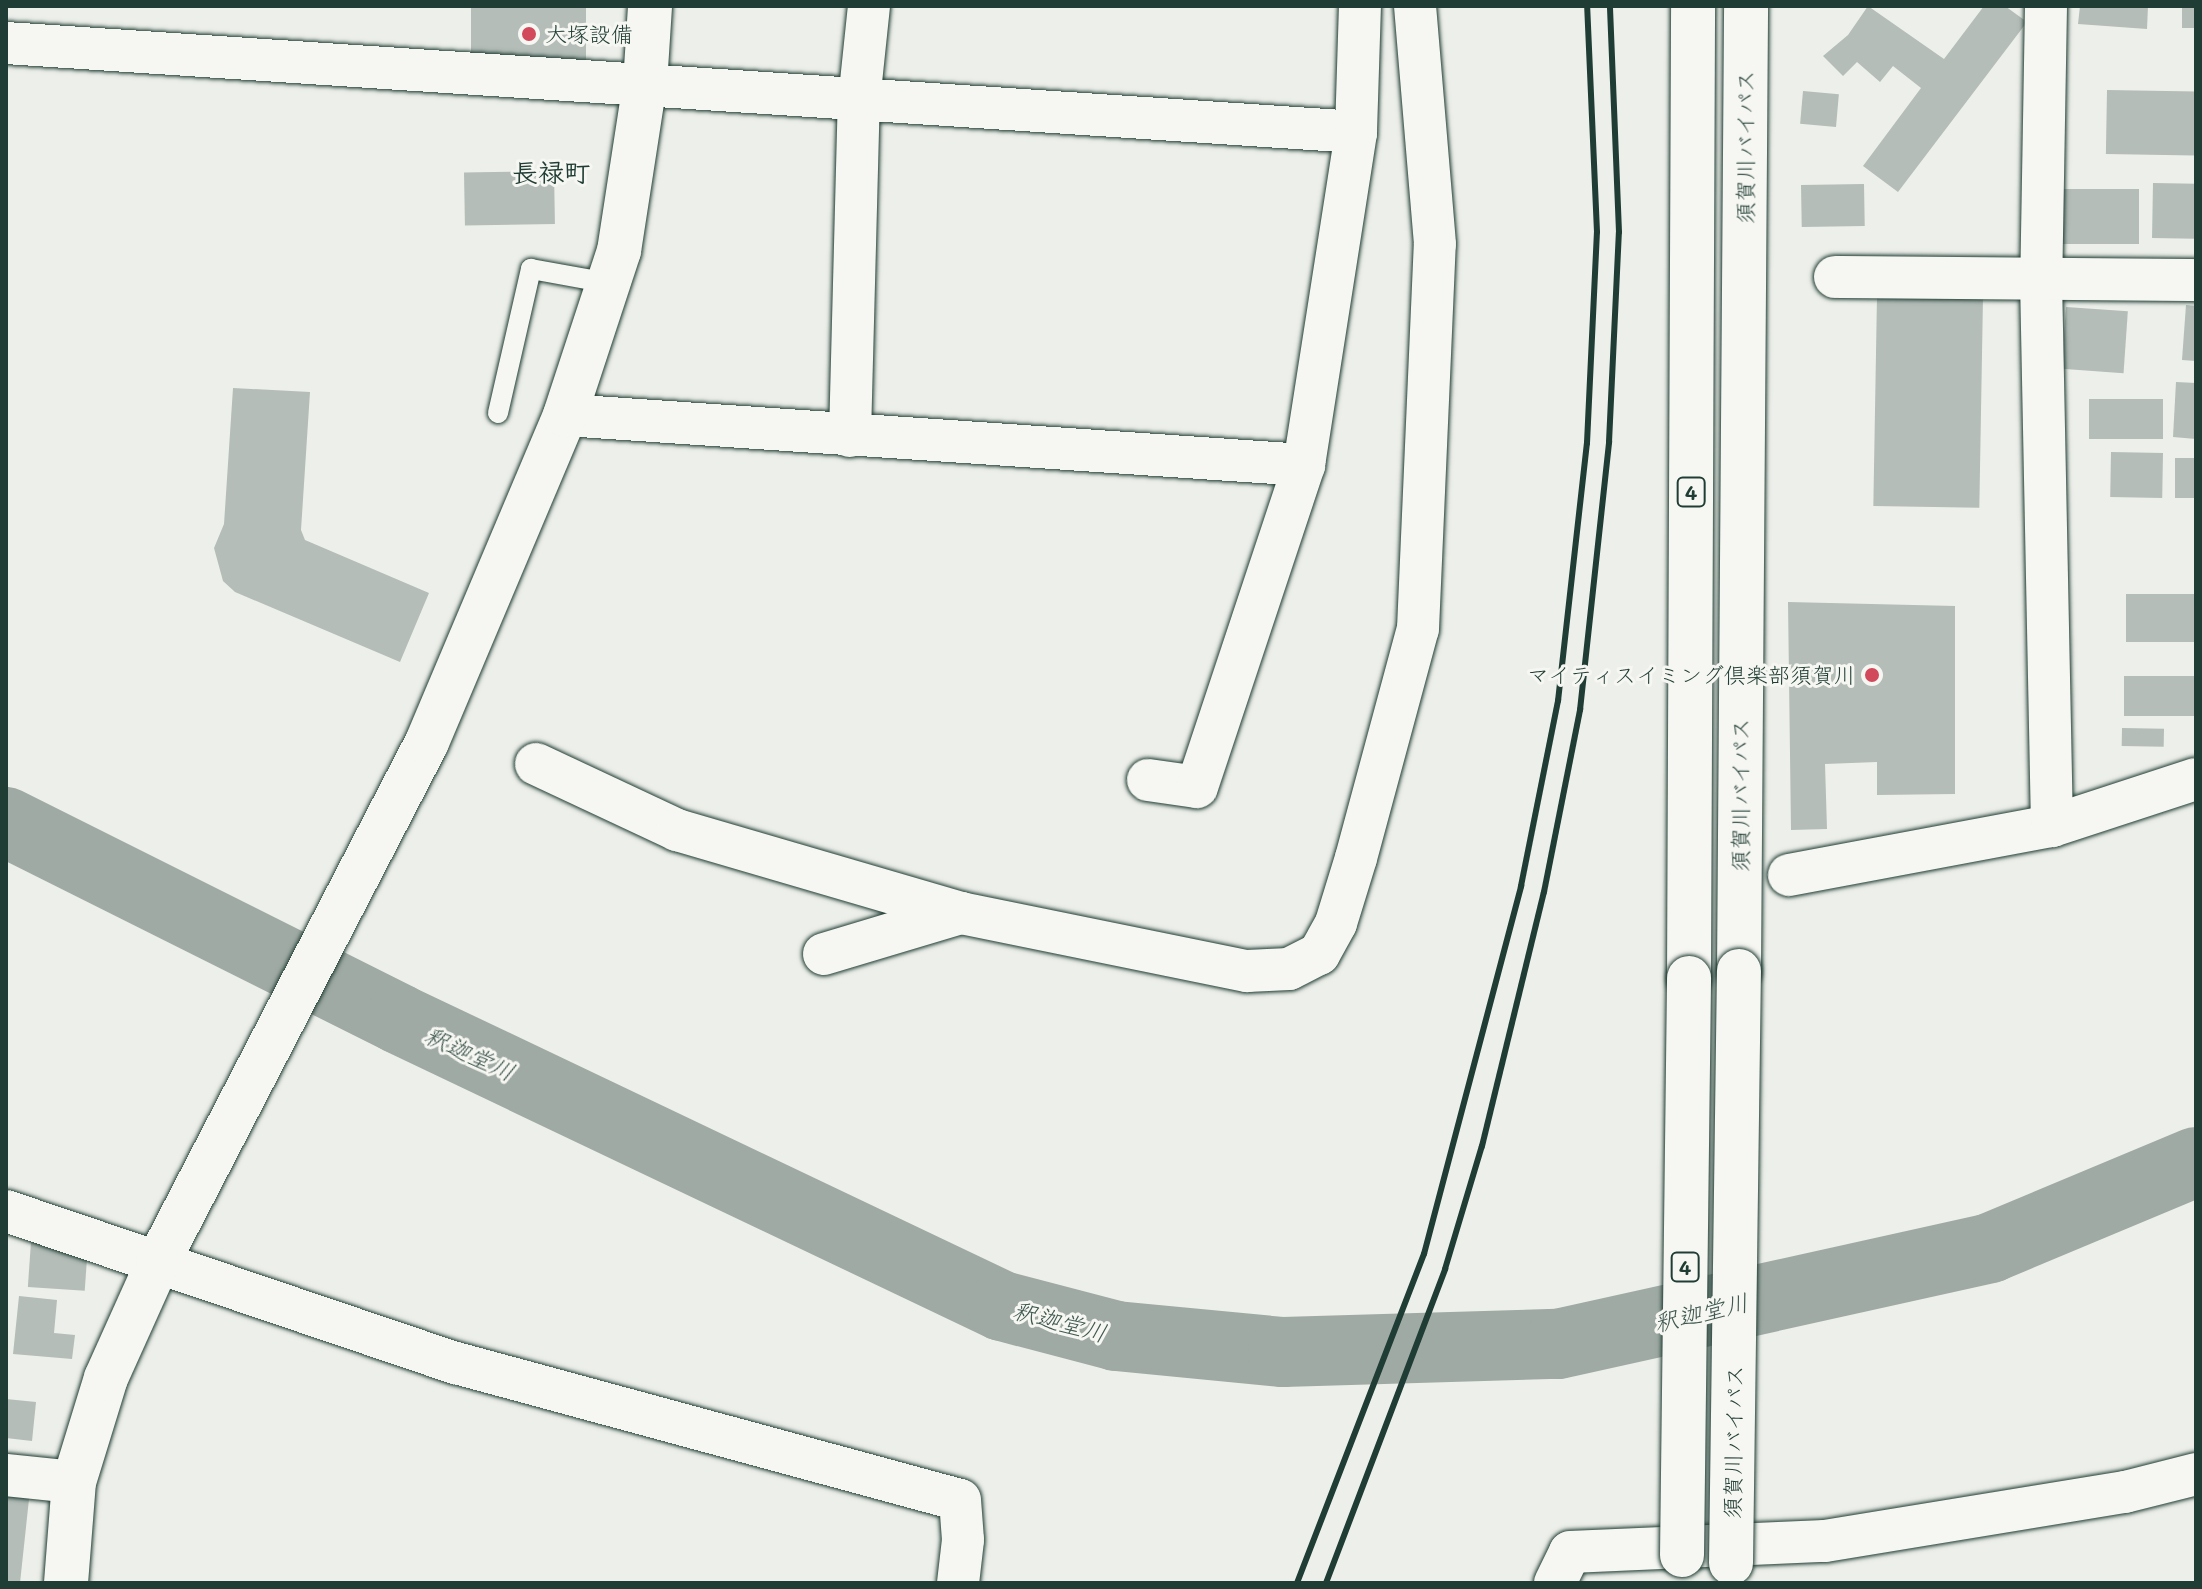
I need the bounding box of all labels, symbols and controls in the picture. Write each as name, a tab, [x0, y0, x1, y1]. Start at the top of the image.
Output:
place label: 大塚設備	[545, 21, 633, 47]
marker: 大塚設備	[520, 25, 538, 43]
street label: 須賀川バイパス	[1732, 70, 1758, 224]
district label: 長禄町	[512, 157, 590, 189]
road number: 4	[1675, 476, 1707, 508]
place label: マイティスイミング倶楽部須賀川	[1526, 662, 1856, 688]
marker: マイティスイミング倶楽部須賀川	[1863, 666, 1881, 684]
street label: 須賀川バイパス	[1727, 718, 1753, 872]
water label: 釈迦堂川	[420, 1020, 520, 1086]
road number: 4	[1669, 1251, 1701, 1283]
water label: 釈迦堂川	[1651, 1287, 1751, 1337]
water label: 釈迦堂川	[1010, 1295, 1110, 1347]
street label: 須賀川バイパス	[1718, 1365, 1748, 1519]

